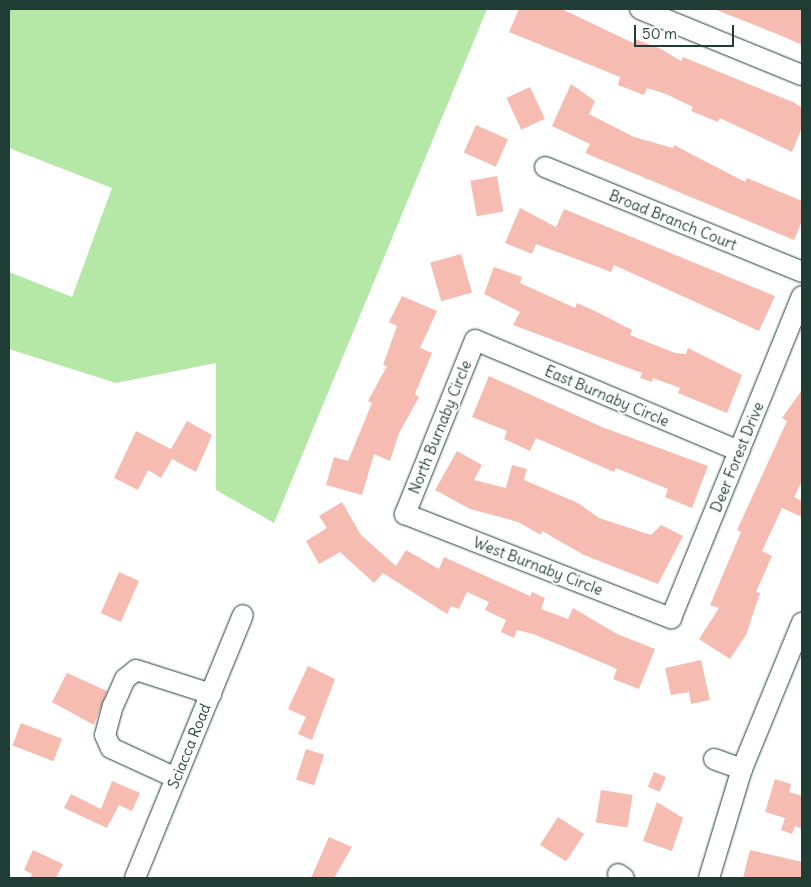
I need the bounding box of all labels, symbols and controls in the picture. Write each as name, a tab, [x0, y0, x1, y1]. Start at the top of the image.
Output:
scale bar	[636, 15, 736, 47]
text: 50 m	[642, 24, 677, 43]
street label: Broad Branch Court	[607, 186, 739, 254]
street label: North Burnaby Circle	[405, 357, 475, 497]
street label: East Burnaby Circle	[542, 362, 672, 430]
street label: Deer Forest Drive	[707, 399, 767, 515]
street label: West Burnaby Circle	[471, 533, 605, 599]
street label: Sciacca Road	[164, 701, 214, 791]

